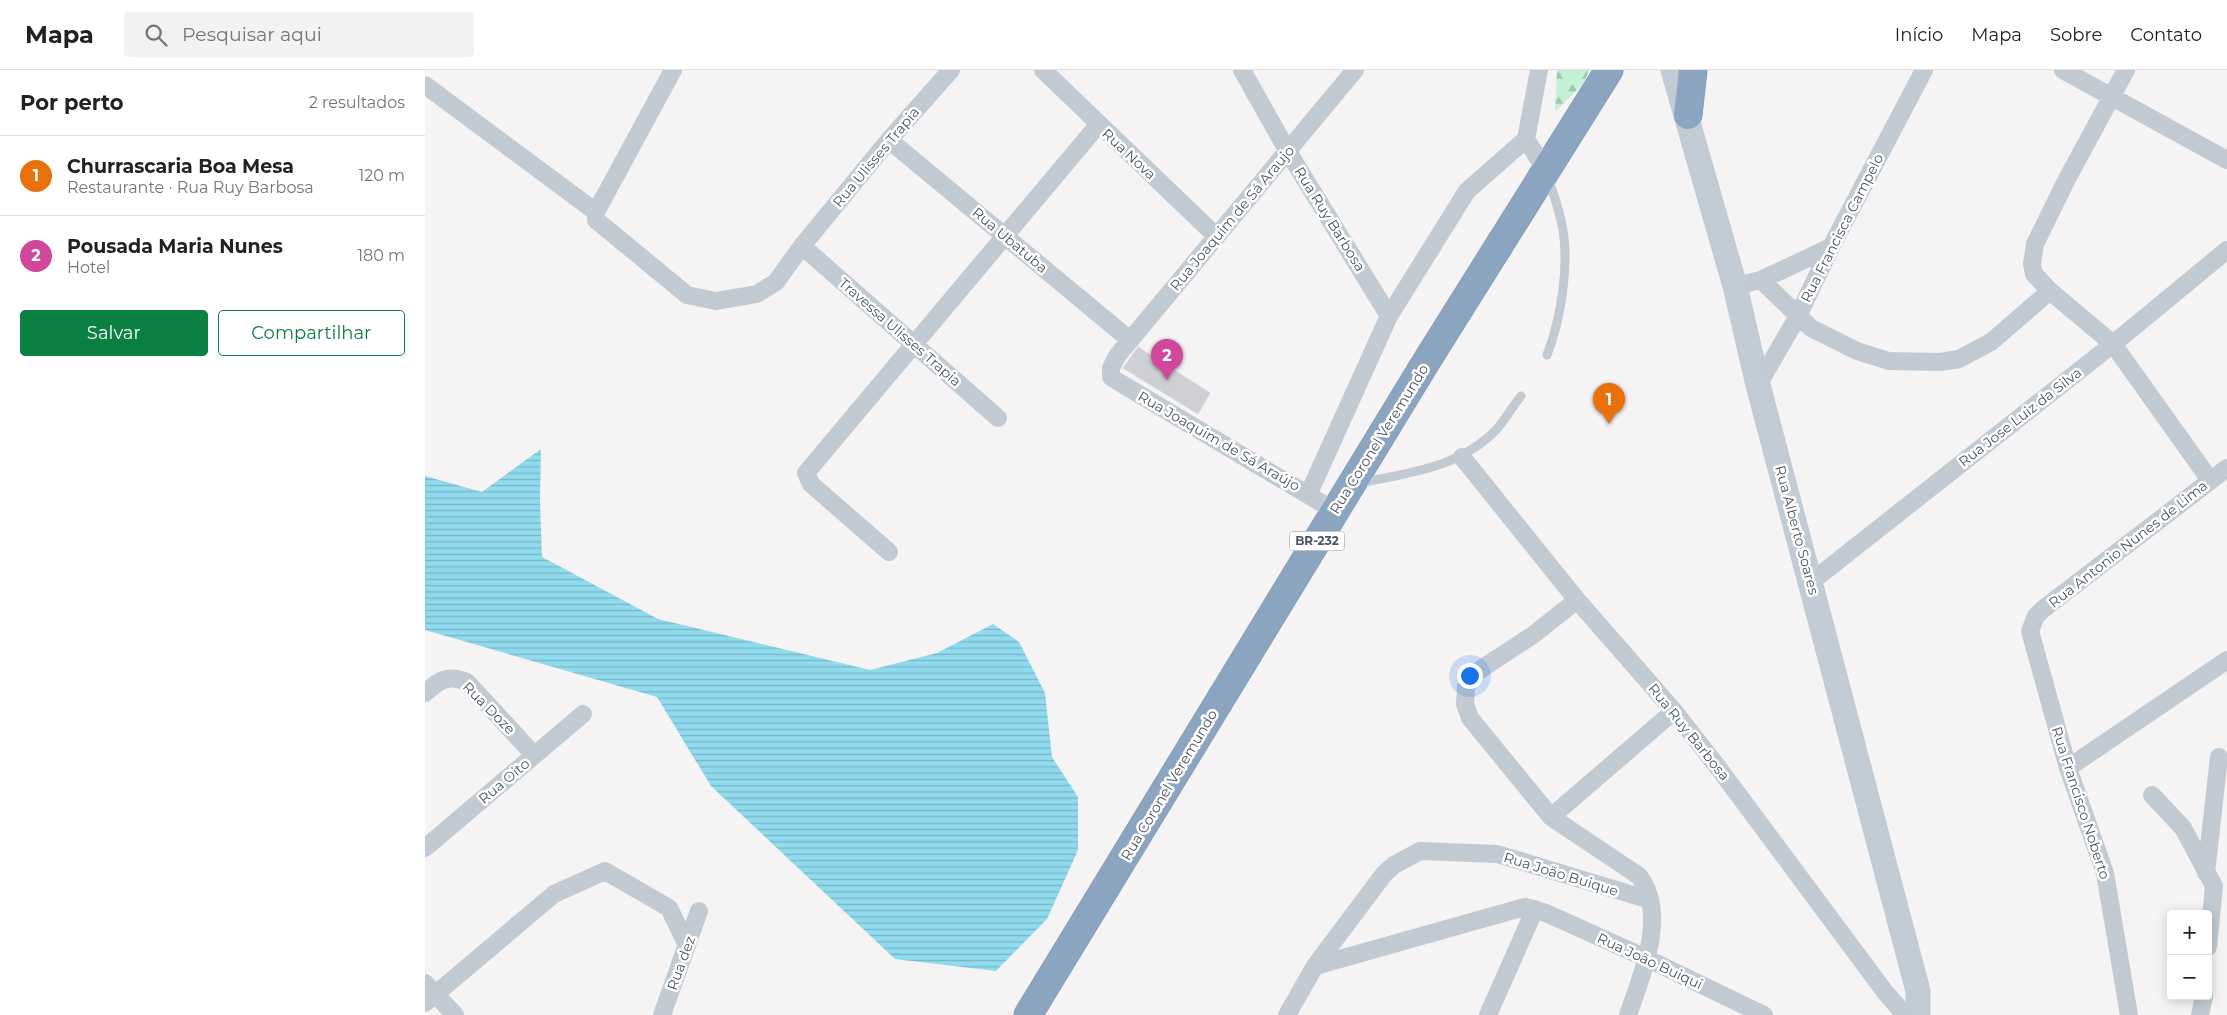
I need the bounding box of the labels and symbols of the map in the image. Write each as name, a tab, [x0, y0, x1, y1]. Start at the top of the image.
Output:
street label: Rua Ulisses Trapia	[829, 103, 923, 211]
street label: Rua Nova	[1098, 125, 1160, 183]
street label: Rua Joaquim de Sá Araujo	[1166, 142, 1298, 294]
street label: Rua Francisca Campelo	[1797, 150, 1887, 305]
street label: Rua Ruy Barbosa	[1291, 163, 1369, 275]
street label: Rua Ubatuba	[969, 203, 1051, 277]
street label: Travessa Ulisses Trapia	[835, 274, 965, 390]
pin: 2	[1151, 339, 1183, 380]
street label: Rua Coronel Veremundo	[1326, 361, 1433, 517]
street label: Rua Jose Luiz da Silva	[1955, 363, 2085, 471]
pin: 1	[1593, 383, 1625, 424]
street label: Rua Joaquim de Sá Araújo	[1135, 387, 1303, 495]
street label: Rua Alberto Soares	[1771, 463, 1823, 597]
street label: Rua Antonio Nunes de Lima	[2045, 476, 2211, 612]
road number: BR-232	[1289, 532, 1345, 551]
your location	[1457, 663, 1483, 689]
street label: Rua Doze	[459, 678, 519, 738]
street label: Rua Ruy Barbosa	[1644, 680, 1734, 784]
street label: Rua Coronel Veremundo	[1117, 706, 1221, 864]
street label: Rua Francisco Noberto	[2048, 724, 2114, 882]
street label: Rua Oito	[475, 754, 533, 808]
street label: Rua João Buique	[1501, 848, 1621, 900]
street label: Rua João Buiqui	[1594, 929, 1706, 993]
street label: Rua dez	[663, 933, 699, 993]

